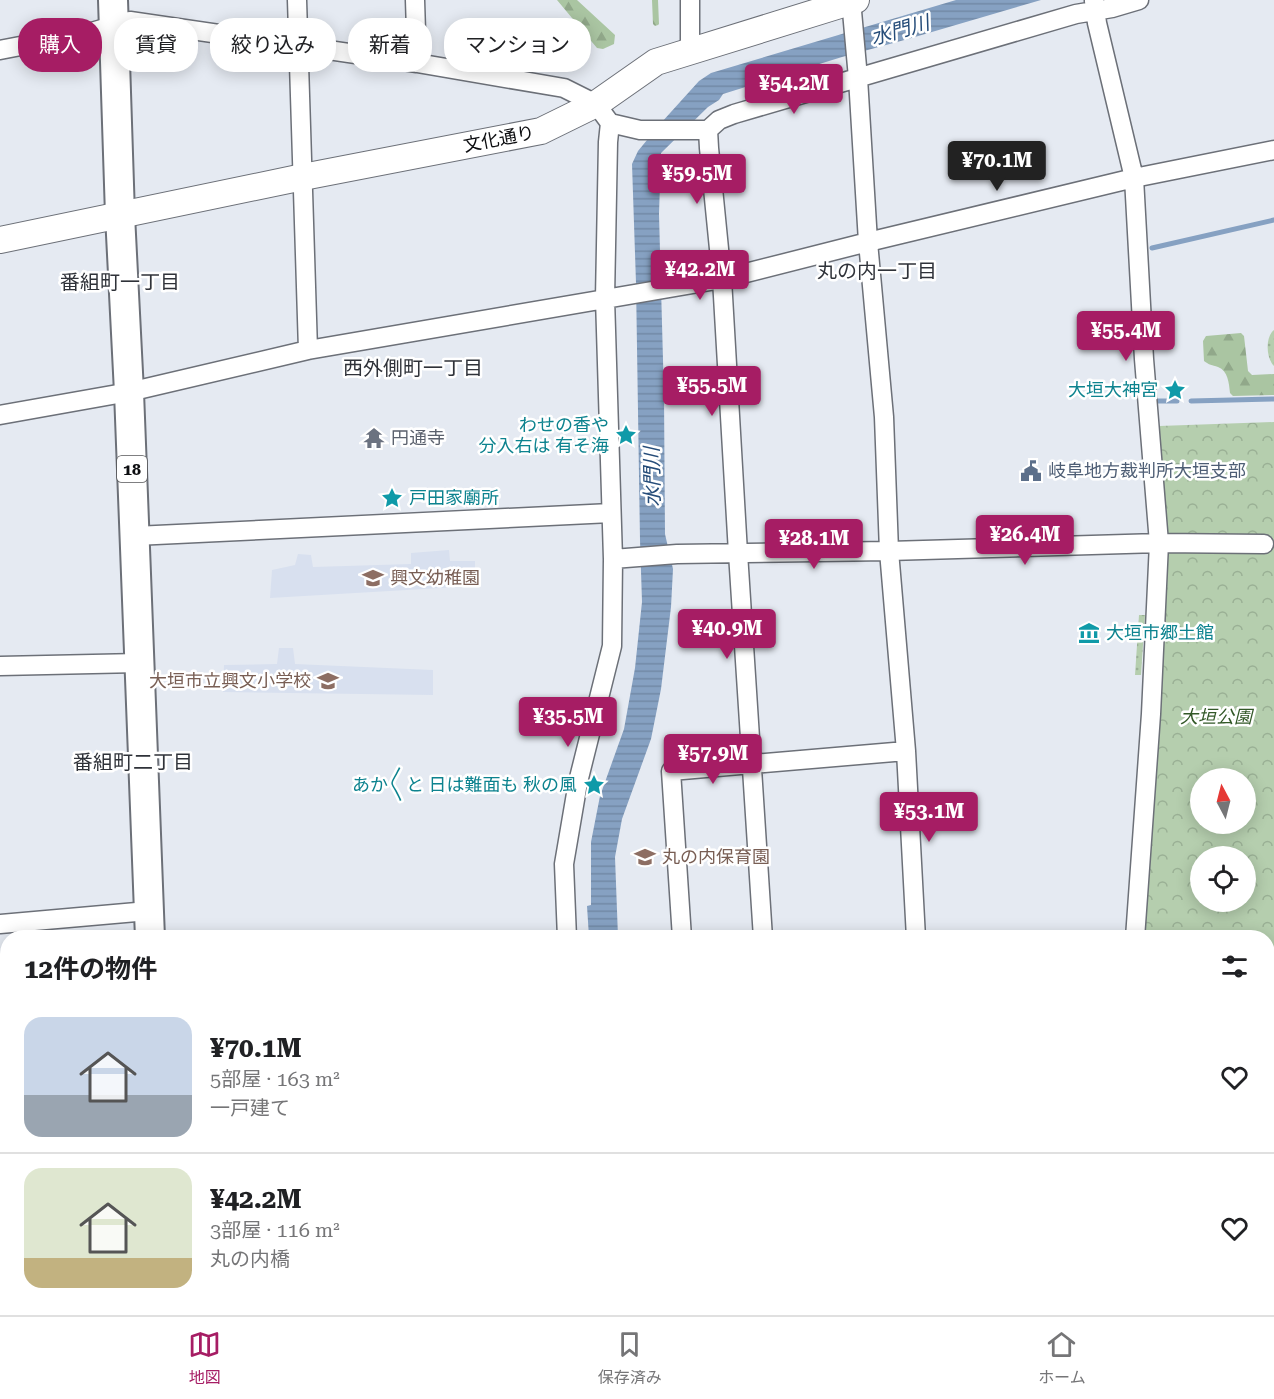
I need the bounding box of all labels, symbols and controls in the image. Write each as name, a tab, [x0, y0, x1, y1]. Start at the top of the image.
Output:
water label: 水門川	[868, 10, 934, 50]
chip: 購入	[18, 18, 102, 72]
chip: 賃貸	[114, 18, 198, 72]
chip: 絞り込み	[210, 18, 336, 72]
chip: 新着	[348, 18, 432, 72]
chip: マンション	[444, 18, 591, 72]
pin: ¥54.2M	[745, 64, 843, 115]
text: ¥54.2M	[759, 71, 829, 95]
street label: 文化通り	[462, 121, 536, 156]
pin: ¥70.1M	[948, 141, 1046, 192]
text: ¥70.1M	[962, 148, 1032, 172]
pin: ¥59.5M	[648, 154, 746, 205]
text: ¥59.5M	[662, 161, 732, 185]
pin: ¥42.2M	[651, 250, 749, 301]
text: ¥42.2M	[665, 257, 735, 281]
district label: 丸の内一丁目	[817, 259, 937, 283]
district label: 番組町一丁目	[60, 270, 180, 294]
pin: ¥55.4M	[1077, 311, 1175, 362]
text: ¥55.4M	[1091, 318, 1161, 342]
district label: 西外側町一丁目	[343, 356, 483, 380]
pin: ¥55.5M	[663, 366, 761, 417]
text: ¥55.5M	[677, 373, 747, 397]
place icon: 大垣大神宮	[1163, 378, 1187, 402]
place label: 大垣大神宮	[1068, 379, 1158, 400]
place label: わせの香や 分入右は 有そ海	[478, 414, 609, 456]
place icon: わせの香や 分入右は 有そ海	[614, 423, 638, 447]
temple icon: 円通寺	[362, 426, 386, 450]
place label: 円通寺	[391, 427, 445, 448]
water label: 水門川	[639, 445, 665, 507]
road number: 18	[117, 456, 147, 482]
public building icon: 岐阜地方裁判所大垣支部	[1019, 459, 1043, 483]
place label: 岐阜地方裁判所大垣支部	[1048, 460, 1246, 481]
place icon: 戸田家廟所	[380, 486, 404, 510]
place label: 戸田家廟所	[409, 487, 499, 508]
pin: ¥26.4M	[976, 515, 1074, 566]
pin: ¥28.1M	[765, 519, 863, 570]
text: ¥26.4M	[990, 522, 1060, 546]
text: ¥28.1M	[779, 526, 849, 550]
school or university icon: 興文幼稚園	[361, 566, 385, 590]
place label: 興文幼稚園	[390, 567, 480, 588]
pin: ¥40.9M	[678, 609, 776, 660]
text: ¥40.9M	[692, 616, 762, 640]
museum icon: 大垣市郷土館	[1077, 621, 1101, 645]
place label: 大垣市郷土館	[1106, 622, 1214, 643]
school or university icon: 大垣市立興文小学校	[316, 669, 340, 693]
place label: 大垣市立興文小学校	[149, 670, 311, 691]
pin: ¥35.5M	[519, 697, 617, 748]
text: ¥35.5M	[533, 704, 603, 728]
park label: 大垣公園	[1180, 706, 1255, 727]
pin: ¥57.9M	[664, 734, 762, 785]
text: ¥57.9M	[678, 741, 748, 765]
district label: 番組町二丁目	[73, 750, 193, 774]
place label: あか〱と 日は難面も 秋の風	[352, 767, 577, 801]
north arrow	[1190, 768, 1256, 834]
map controls	[1190, 768, 1256, 912]
place icon: あか〱と 日は難面も 秋の風	[582, 773, 606, 797]
pin: ¥53.1M	[880, 792, 978, 843]
text: ¥53.1M	[894, 799, 964, 823]
school or university icon: 丸の内保育園	[633, 845, 657, 869]
place label: 丸の内保育園	[662, 846, 770, 867]
button: locate	[1190, 846, 1256, 912]
icon: filters	[1218, 950, 1251, 983]
text: 12件の物件	[24, 954, 157, 984]
text: ¥70.1M	[210, 1033, 302, 1063]
icon: home	[72, 1041, 144, 1113]
icon: heart	[1218, 1061, 1251, 1094]
text: 5部屋 · 163 m²	[210, 1067, 340, 1091]
text: 一戸建て	[210, 1096, 290, 1120]
text: ¥42.2M	[210, 1184, 302, 1214]
icon: home	[72, 1192, 144, 1264]
icon: heart	[1218, 1212, 1251, 1245]
text: 3部屋 · 116 m²	[210, 1218, 340, 1242]
text: 丸の内橋	[210, 1247, 290, 1271]
tab: 地図	[188, 1328, 221, 1388]
tab: 保存済み	[598, 1328, 662, 1388]
tab: ホーム	[1038, 1328, 1086, 1388]

